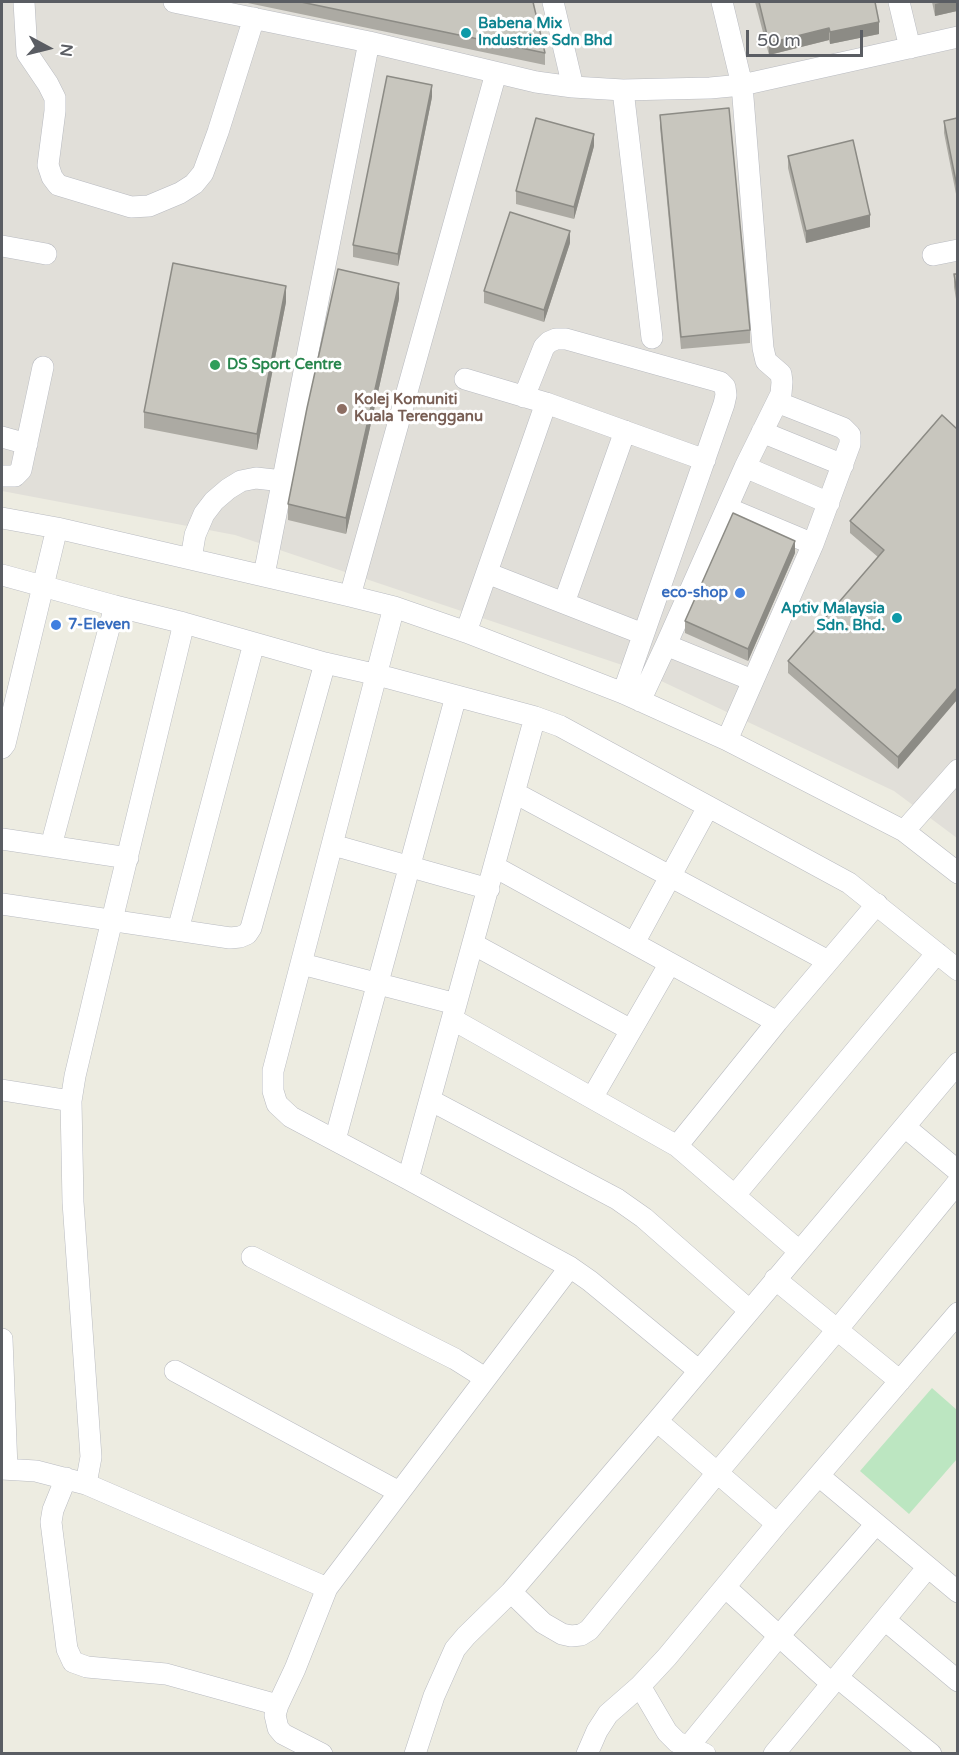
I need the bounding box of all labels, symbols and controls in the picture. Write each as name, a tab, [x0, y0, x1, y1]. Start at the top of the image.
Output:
place label: Babena Mix Industries Sdn Bhd	[478, 15, 612, 50]
north arrow	[18, 18, 78, 78]
scale bar	[749, 18, 866, 56]
marker: Babena Mix Industries Sdn Bhd	[459, 26, 473, 40]
text: 50 m	[757, 29, 801, 51]
text: N	[55, 43, 77, 58]
place label: DS Sport Centre	[227, 356, 342, 374]
marker: DS Sport Centre	[208, 358, 222, 372]
place label: Kolej Komuniti Kuala Terengganu	[354, 391, 483, 426]
marker: Kolej Komuniti Kuala Terengganu	[335, 402, 349, 416]
place label: eco-shop	[661, 584, 728, 602]
marker: eco-shop	[733, 586, 747, 600]
place label: Aptiv Malaysia Sdn. Bhd.	[781, 600, 885, 635]
marker: Aptiv Malaysia Sdn. Bhd.	[890, 611, 904, 625]
place label: 7-Eleven	[68, 616, 130, 634]
marker: 7-Eleven	[49, 618, 63, 632]

